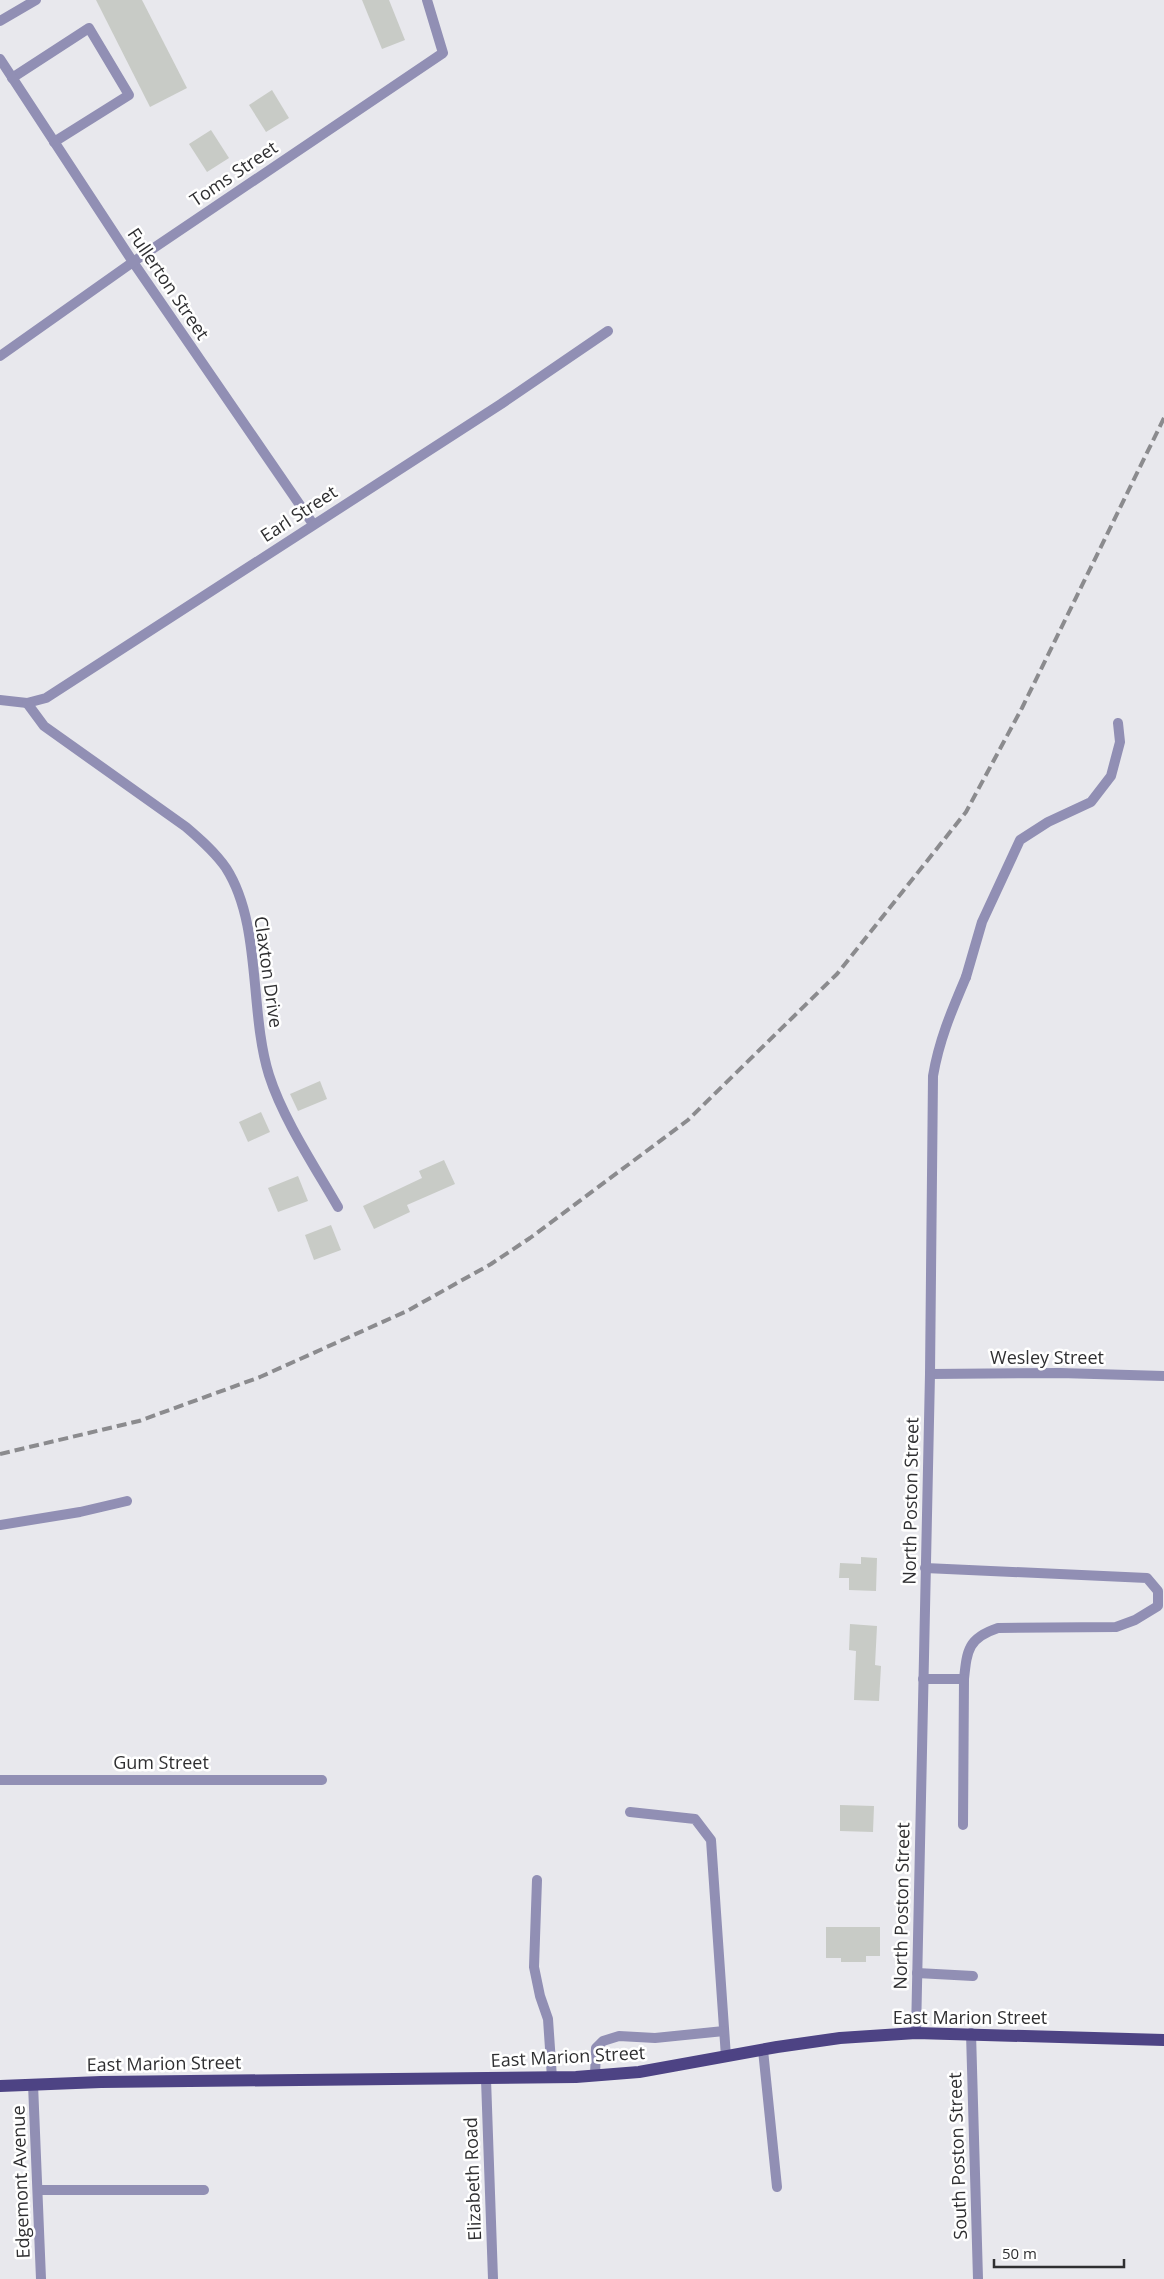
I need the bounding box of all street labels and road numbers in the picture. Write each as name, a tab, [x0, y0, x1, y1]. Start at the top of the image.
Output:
street label: Toms Street	[185, 135, 282, 211]
street label: Fullerton Street	[122, 223, 215, 344]
street label: Earl Street	[255, 479, 341, 547]
street label: Claxton Drive	[249, 915, 289, 1029]
street label: Wesley Street	[990, 1345, 1104, 1369]
street label: North Poston Street	[897, 1417, 923, 1585]
street label: Gum Street	[113, 1750, 209, 1774]
street label: North Poston Street	[888, 1822, 914, 1990]
street label: East Marion Street	[893, 2005, 1047, 2029]
street label: East Marion Street	[490, 2040, 646, 2072]
street label: East Marion Street	[86, 2050, 241, 2076]
street label: South Poston Street	[942, 2072, 972, 2240]
street label: Edgemont Avenue	[5, 2105, 35, 2259]
street label: Elizabeth Road	[458, 2117, 486, 2241]

